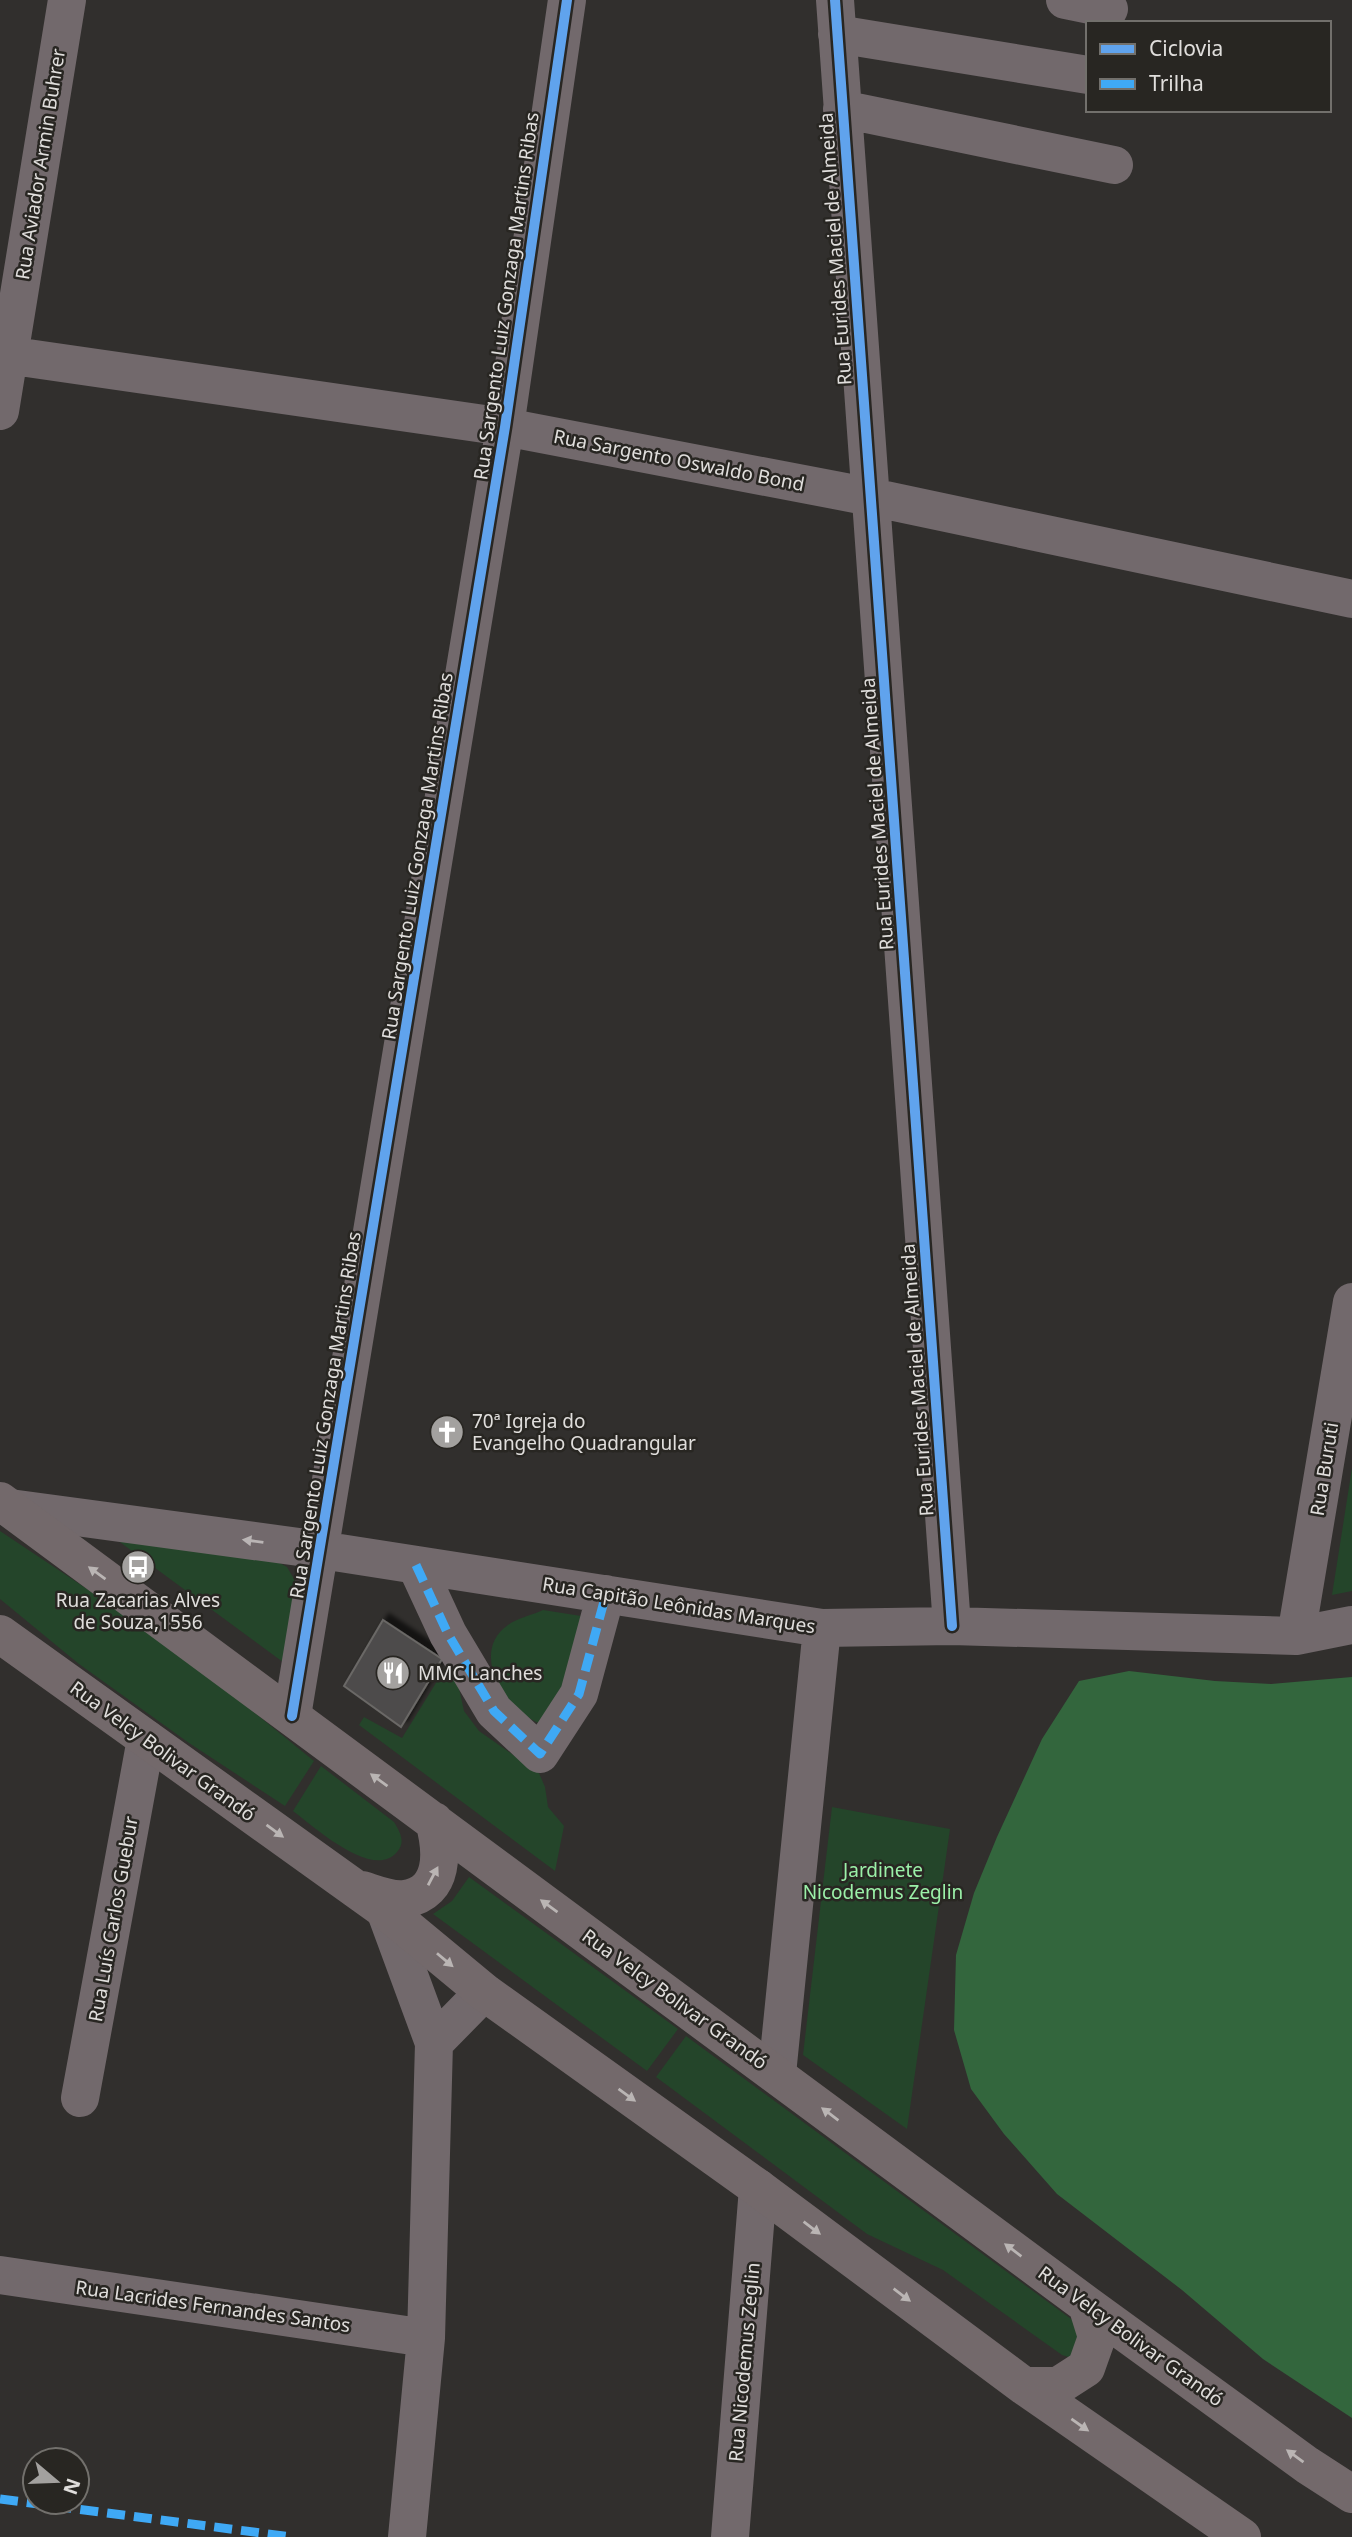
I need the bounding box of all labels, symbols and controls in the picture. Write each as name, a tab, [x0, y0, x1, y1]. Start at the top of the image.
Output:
legend	[1086, 21, 1331, 112]
text: Ciclovia	[1149, 34, 1223, 62]
street label: Rua Aviador Armin Buhrer	[9, 46, 71, 281]
text: Trilha	[1149, 69, 1204, 97]
street label: Rua Sargento Luiz Gonzaga Martins Ribas	[467, 110, 545, 482]
street label: Rua Eurides Maciel de Almeida	[813, 112, 857, 386]
street label: Rua Sargento Oswaldo Bond	[551, 423, 807, 497]
street label: Rua Sargento Luiz Gonzaga Martins Ribas	[375, 671, 459, 1041]
street label: Rua Eurides Maciel de Almeida	[855, 677, 899, 951]
street label: Rua Sargento Luiz Gonzaga Martins Ribas	[283, 1230, 367, 1600]
street label: Rua Eurides Maciel de Almeida	[895, 1243, 939, 1517]
place label: 70ª Igreja do Evangelho Quadrangular	[472, 1408, 696, 1456]
church icon: 70ª Igreja do Evangelho Quadrangular	[428, 1413, 466, 1451]
street label: Rua Buruti	[1304, 1420, 1344, 1518]
one-way arrow	[242, 1536, 264, 1547]
bus stop icon: Rua Zacarias Alves de Souza,1556	[119, 1548, 157, 1586]
one-way arrow	[88, 1566, 106, 1580]
street label: Rua Capitão Leônidas Marques	[541, 1571, 817, 1639]
place label: Rua Zacarias Alves de Souza,1556	[56, 1587, 220, 1635]
restaurant icon: MMC Lanches	[374, 1654, 412, 1692]
place label: MMC Lanches	[418, 1660, 542, 1686]
street label: Rua Velcy Bolivar Grandó	[65, 1675, 261, 1827]
one-way arrow	[370, 1774, 388, 1788]
street label: Rua Luís Carlos Guebur	[82, 1814, 144, 2024]
one-way arrow	[266, 1824, 284, 1838]
park label: Jardinete Nicodemus Zeglin	[803, 1857, 963, 1905]
one-way arrow	[428, 1866, 439, 1886]
one-way arrow	[540, 1899, 558, 1913]
street label: Rua Velcy Bolivar Grandó	[577, 1923, 773, 2075]
one-way arrow	[435, 1952, 453, 1967]
one-way arrow	[618, 2088, 636, 2102]
one-way arrow	[821, 2107, 839, 2121]
one-way arrow	[803, 2220, 821, 2234]
one-way arrow	[1004, 2242, 1022, 2257]
street label: Rua Velcy Bolivar Grandó	[1033, 2260, 1229, 2412]
street label: Rua Nicodemus Zeglin	[722, 2261, 766, 2463]
street label: Rua Lacrides Fernandes Santos	[74, 2274, 352, 2338]
one-way arrow	[893, 2287, 911, 2301]
one-way arrow	[1071, 2418, 1089, 2432]
north arrow	[21, 2446, 91, 2516]
one-way arrow	[1286, 2449, 1304, 2463]
text: N	[57, 2475, 87, 2498]

